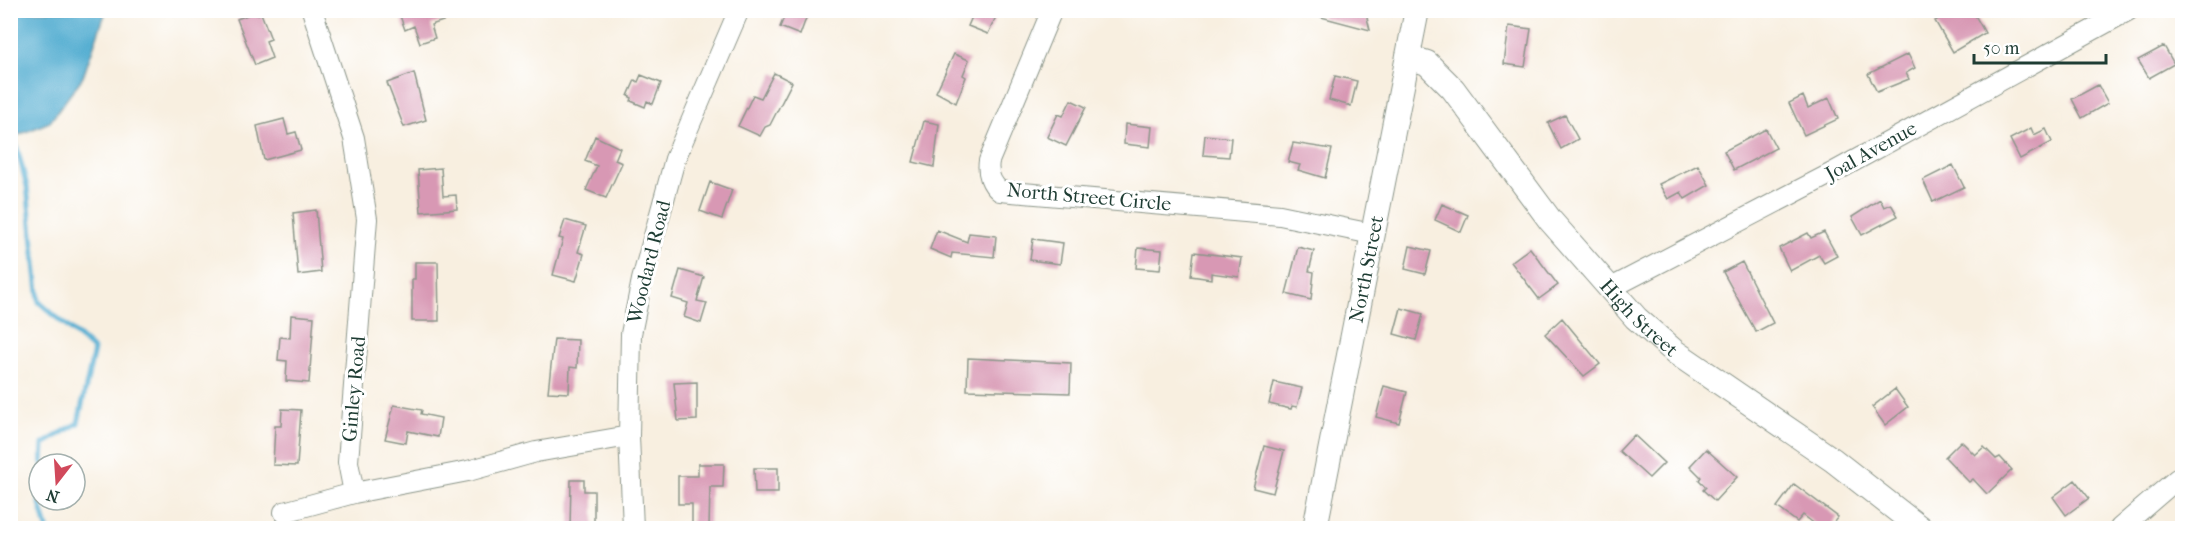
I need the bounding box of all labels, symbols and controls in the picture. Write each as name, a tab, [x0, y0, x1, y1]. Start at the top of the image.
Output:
scale bar	[1974, 27, 2106, 65]
text: 50 m	[1983, 38, 2020, 59]
street label: Joal Avenue	[1820, 116, 1921, 186]
street label: North Street Circle	[1006, 178, 1172, 216]
street label: Woodard Road	[622, 197, 676, 327]
street label: North Street	[1344, 213, 1388, 325]
street label: High Street	[1595, 274, 1683, 361]
street label: Ginley Road	[338, 334, 370, 443]
north arrow	[27, 452, 87, 512]
text: N	[43, 485, 61, 507]

